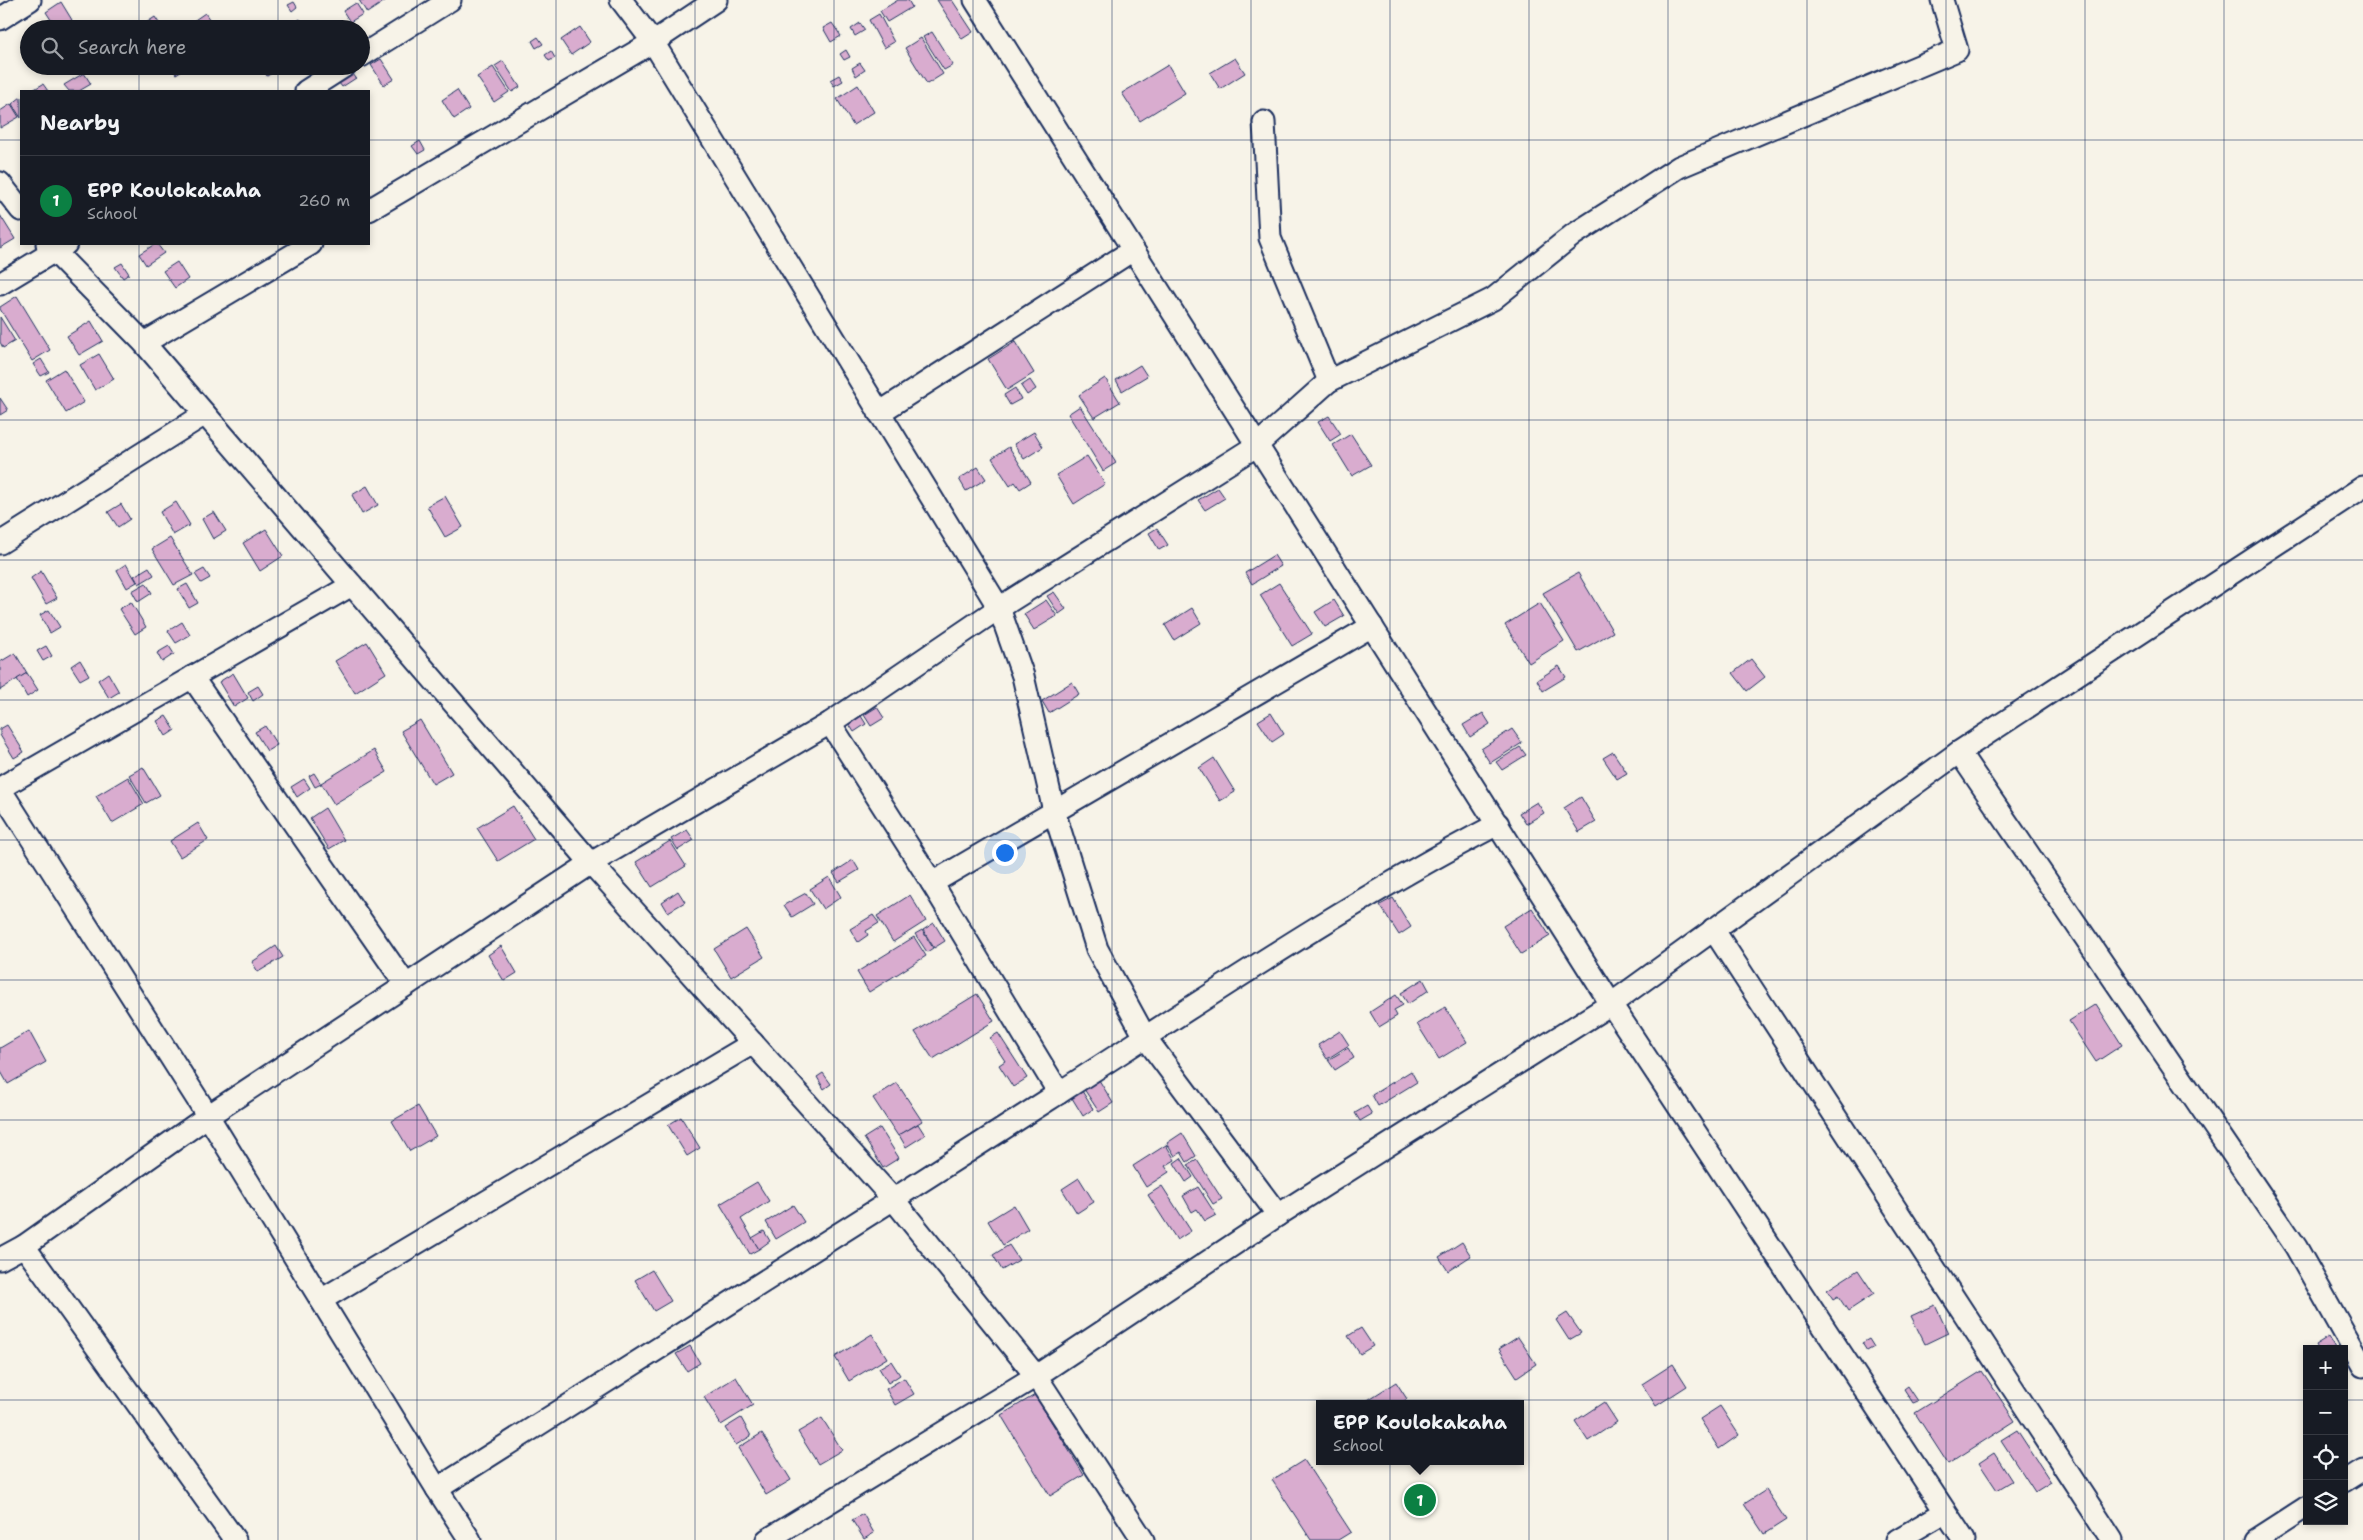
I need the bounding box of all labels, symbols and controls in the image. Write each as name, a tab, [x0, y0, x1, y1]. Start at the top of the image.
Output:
search box	[20, 20, 370, 75]
icon: search	[38, 34, 66, 62]
text: Search here	[78, 35, 187, 60]
text: Nearby	[40, 109, 120, 137]
text: EPP Koulokakaha	[87, 178, 261, 203]
text: 1	[52, 190, 60, 211]
text: 260 m	[298, 190, 350, 211]
text: School	[87, 203, 137, 224]
your location	[992, 840, 1018, 866]
map controls	[2303, 1345, 2348, 1525]
button: +	[2303, 1345, 2348, 1390]
button: −	[2303, 1390, 2348, 1435]
popup	[1316, 1400, 1524, 1465]
text: EPP Koulokakaha	[1333, 1410, 1507, 1435]
text: School	[1333, 1435, 1383, 1456]
button: locate	[2303, 1435, 2348, 1480]
button: layers	[2303, 1480, 2348, 1525]
pin: 1	[1404, 1481, 1436, 1519]

